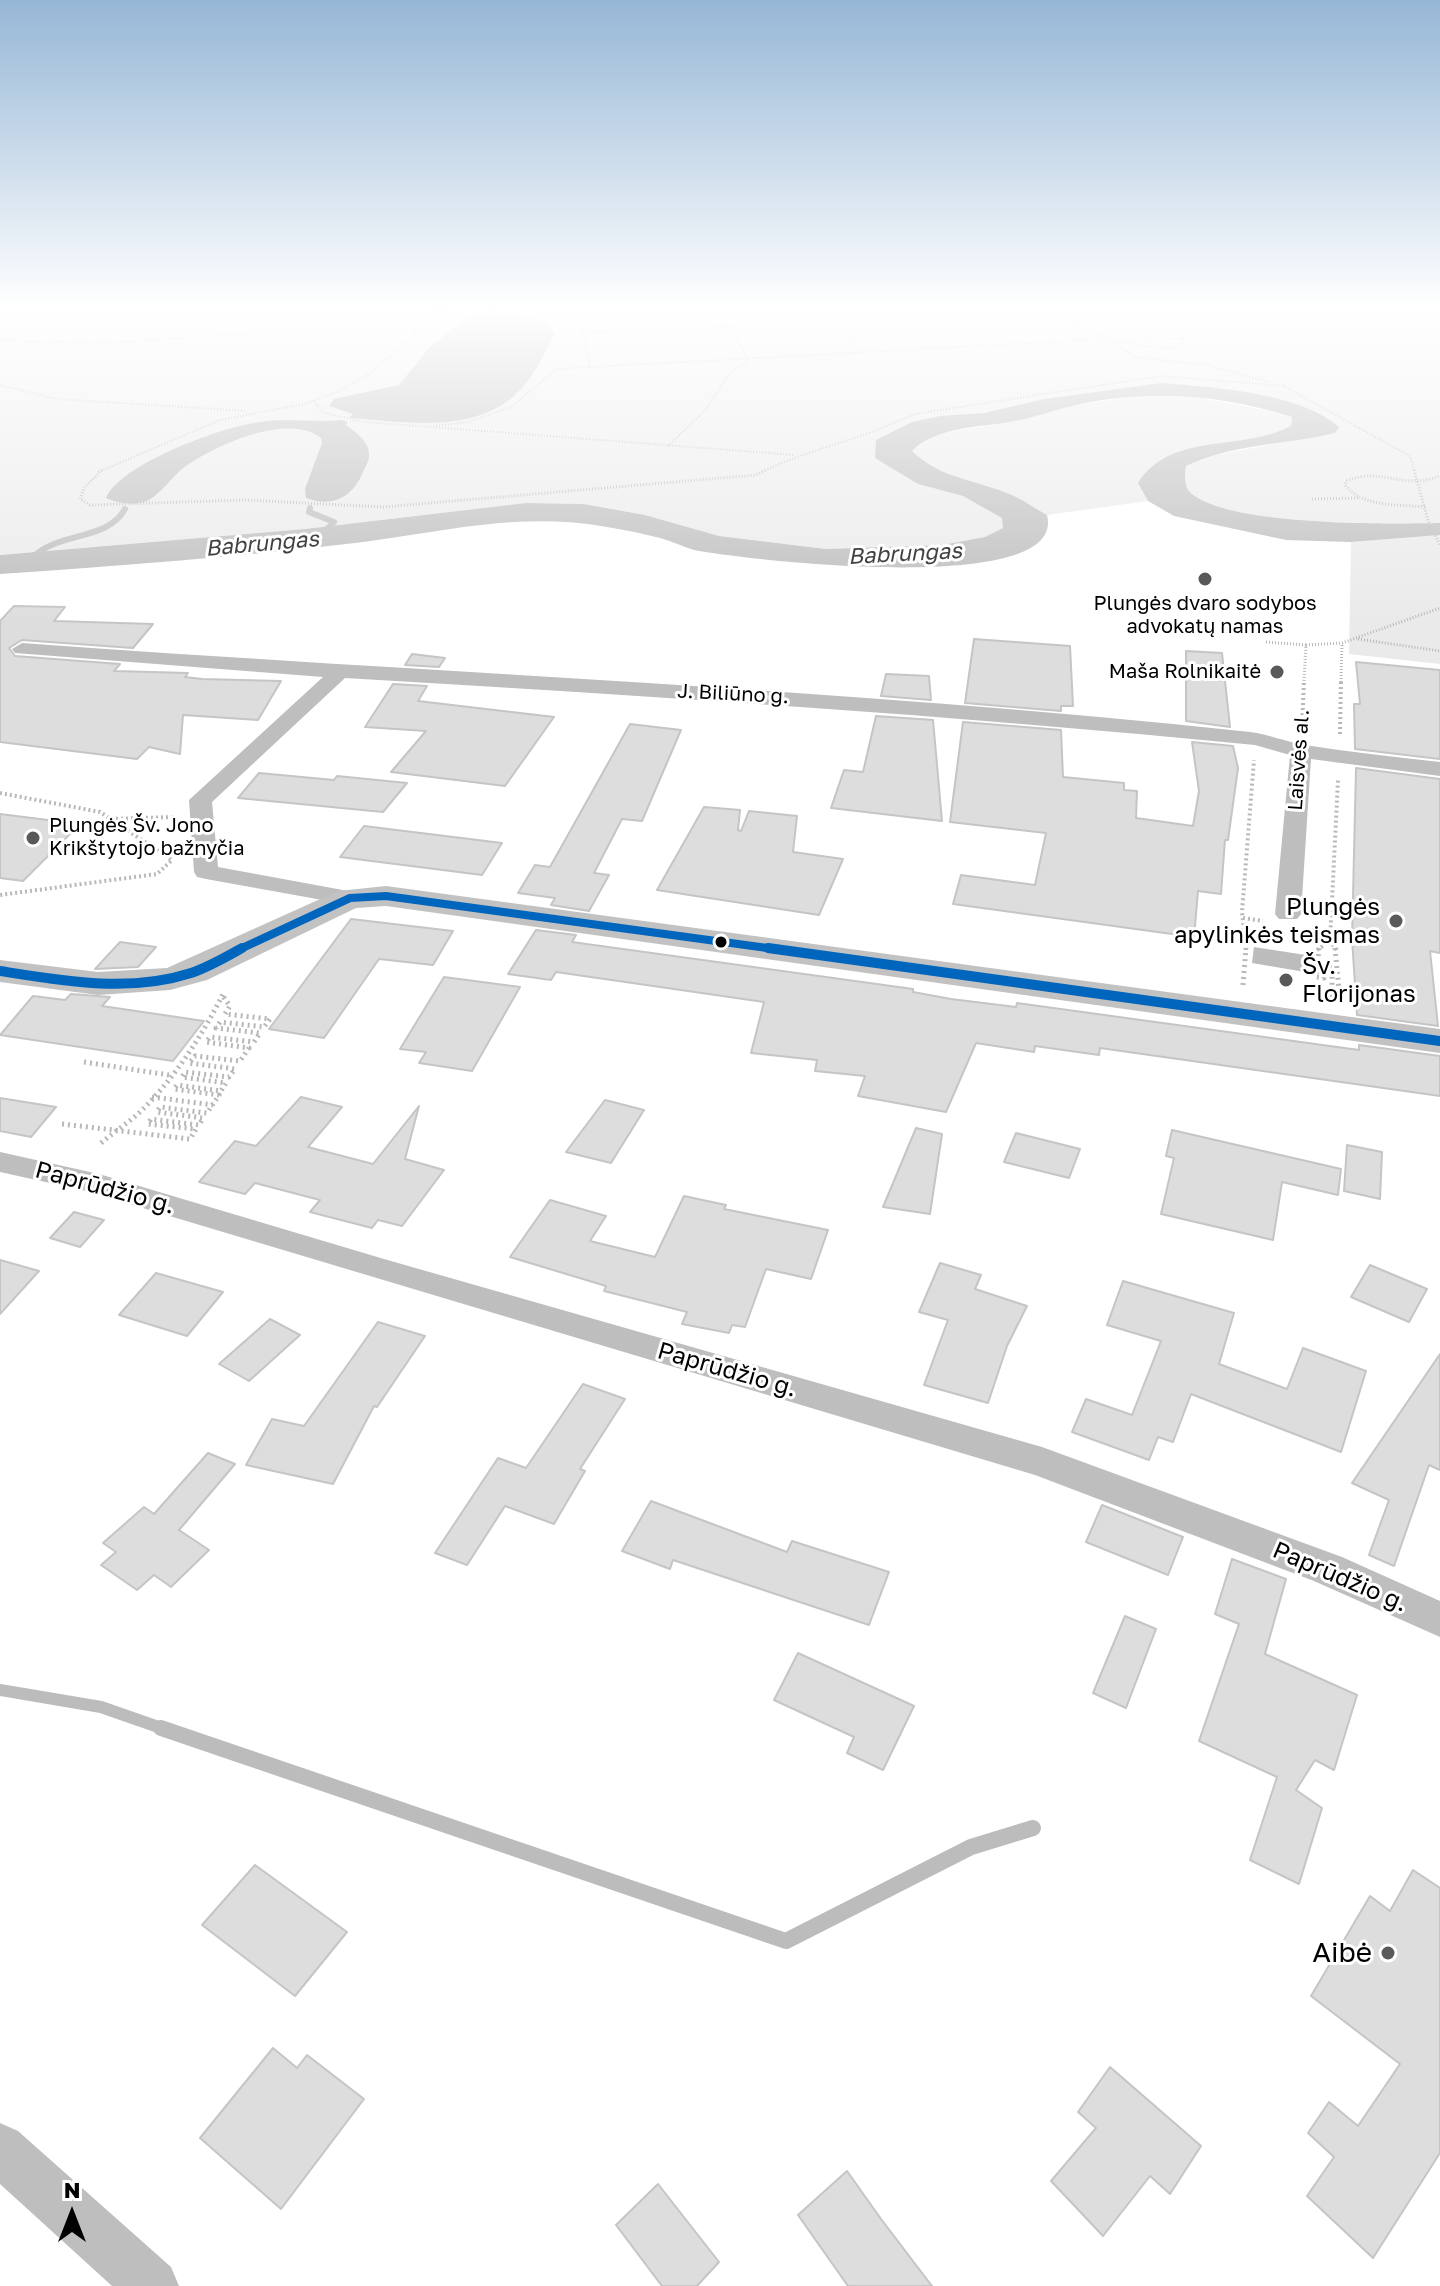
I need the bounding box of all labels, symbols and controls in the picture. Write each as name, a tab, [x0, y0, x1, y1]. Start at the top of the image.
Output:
water label: Babrungas	[204, 526, 320, 562]
water label: Babrungas	[848, 538, 962, 570]
marker: Plungės dvaro sodybos advokatų namas	[1196, 570, 1214, 588]
place label: Plungės dvaro sodybos advokatų namas	[1093, 592, 1317, 639]
place label: Maša Rolnikaitė	[1109, 660, 1261, 684]
marker: Maša Rolnikaitė	[1268, 663, 1286, 681]
street label: J. Biliūno g.	[677, 679, 789, 709]
street label: Laisvės al.	[1283, 709, 1315, 811]
place label: Plungės Šv. Jono Krikštytojo bažnyčia	[49, 814, 244, 861]
marker: Plungės Šv. Jono Krikštytojo bažnyčia	[24, 829, 42, 847]
place label: Plungės apylinkės teismas	[1174, 893, 1380, 949]
marker: Plungės apylinkės teismas	[1387, 912, 1405, 930]
unlabelled marker	[713, 934, 729, 950]
place label: Šv. Florijonas	[1302, 952, 1416, 1008]
marker: Šv. Florijonas	[1277, 971, 1295, 989]
street label: Paprūdžio g.	[32, 1156, 178, 1220]
street label: Paprūdžio g.	[654, 1336, 800, 1404]
street label: Paprūdžio g.	[1268, 1536, 1412, 1618]
place label: Aibė	[1312, 1936, 1372, 1970]
marker: Aibė	[1379, 1944, 1397, 1962]
north arrow	[32, 2174, 112, 2254]
text: N	[64, 2176, 80, 2203]

